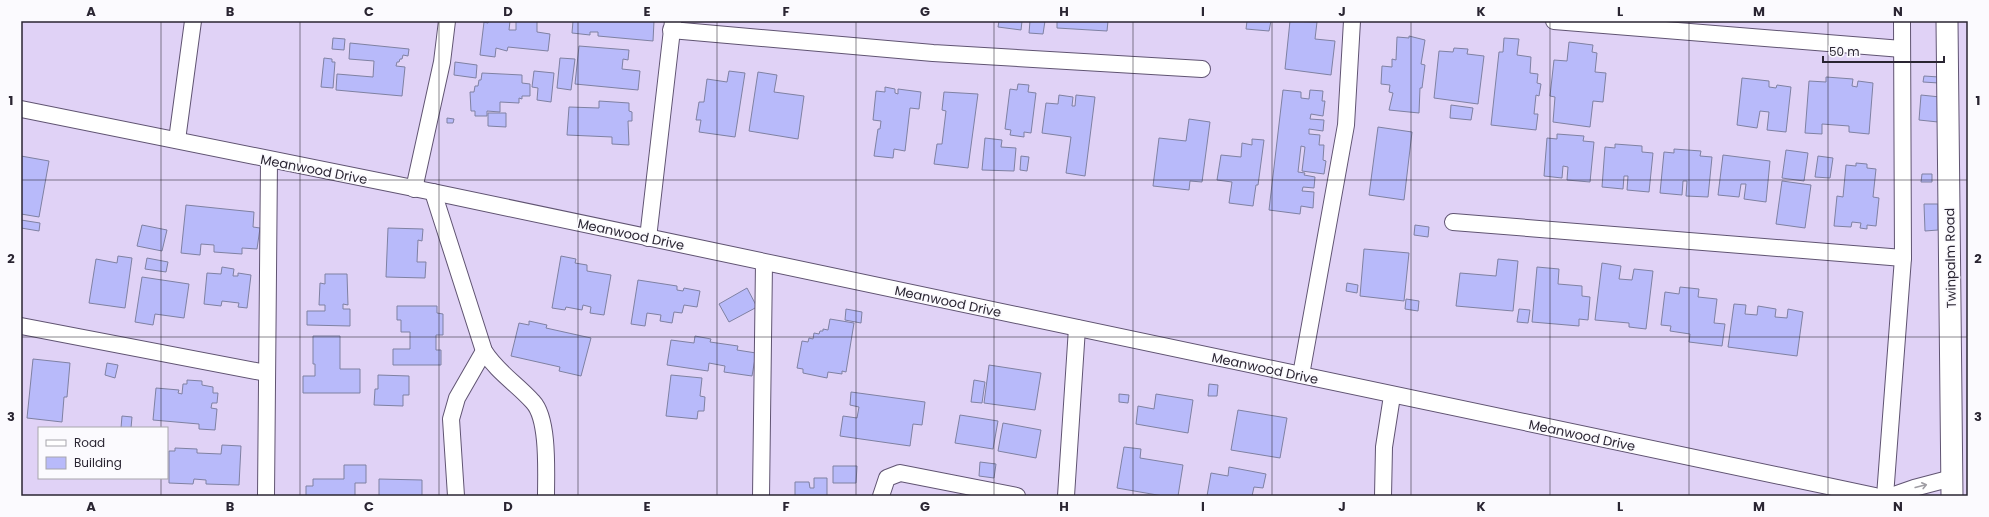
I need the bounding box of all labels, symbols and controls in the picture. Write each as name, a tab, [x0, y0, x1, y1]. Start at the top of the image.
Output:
text: A	[86, 2, 96, 21]
text: B	[226, 2, 235, 21]
text: C	[364, 2, 374, 21]
text: D	[503, 2, 513, 21]
text: E	[643, 2, 651, 21]
text: F	[782, 2, 790, 21]
text: G	[920, 2, 930, 21]
text: H	[1059, 2, 1069, 21]
text: I	[1201, 2, 1205, 21]
text: J	[1338, 2, 1346, 21]
text: K	[1476, 2, 1486, 21]
text: L	[1617, 2, 1623, 21]
text: M	[1753, 2, 1765, 21]
text: N	[1893, 2, 1903, 21]
scale bar	[1823, 38, 1944, 64]
text: 50 m	[1829, 43, 1860, 60]
text: 1	[9, 91, 13, 110]
text: 1	[1976, 91, 1980, 110]
street label: Meanwood Drive	[259, 150, 369, 189]
street label: Twinpalm Road	[1940, 208, 1961, 308]
street label: Meanwood Drive	[576, 214, 686, 255]
text: 2	[7, 249, 15, 268]
text: 2	[1974, 249, 1982, 268]
street label: Meanwood Drive	[893, 281, 1003, 322]
street label: Meanwood Drive	[1210, 348, 1320, 389]
text: 3	[7, 407, 15, 426]
text: 3	[1974, 407, 1982, 426]
street label: Meanwood Drive	[1527, 415, 1637, 456]
legend	[38, 427, 168, 479]
text: Road	[74, 434, 105, 451]
text: Building	[74, 454, 122, 471]
one-way arrow	[1914, 482, 1927, 489]
text: A	[86, 497, 96, 516]
text: B	[226, 497, 235, 516]
text: C	[364, 497, 374, 516]
text: D	[503, 497, 513, 516]
text: E	[643, 497, 651, 516]
text: F	[782, 497, 790, 516]
text: G	[920, 497, 930, 516]
text: H	[1059, 497, 1069, 516]
text: I	[1201, 497, 1205, 516]
text: J	[1338, 497, 1346, 516]
text: K	[1476, 497, 1486, 516]
text: L	[1617, 497, 1623, 516]
text: M	[1753, 497, 1765, 516]
text: N	[1893, 497, 1903, 516]

